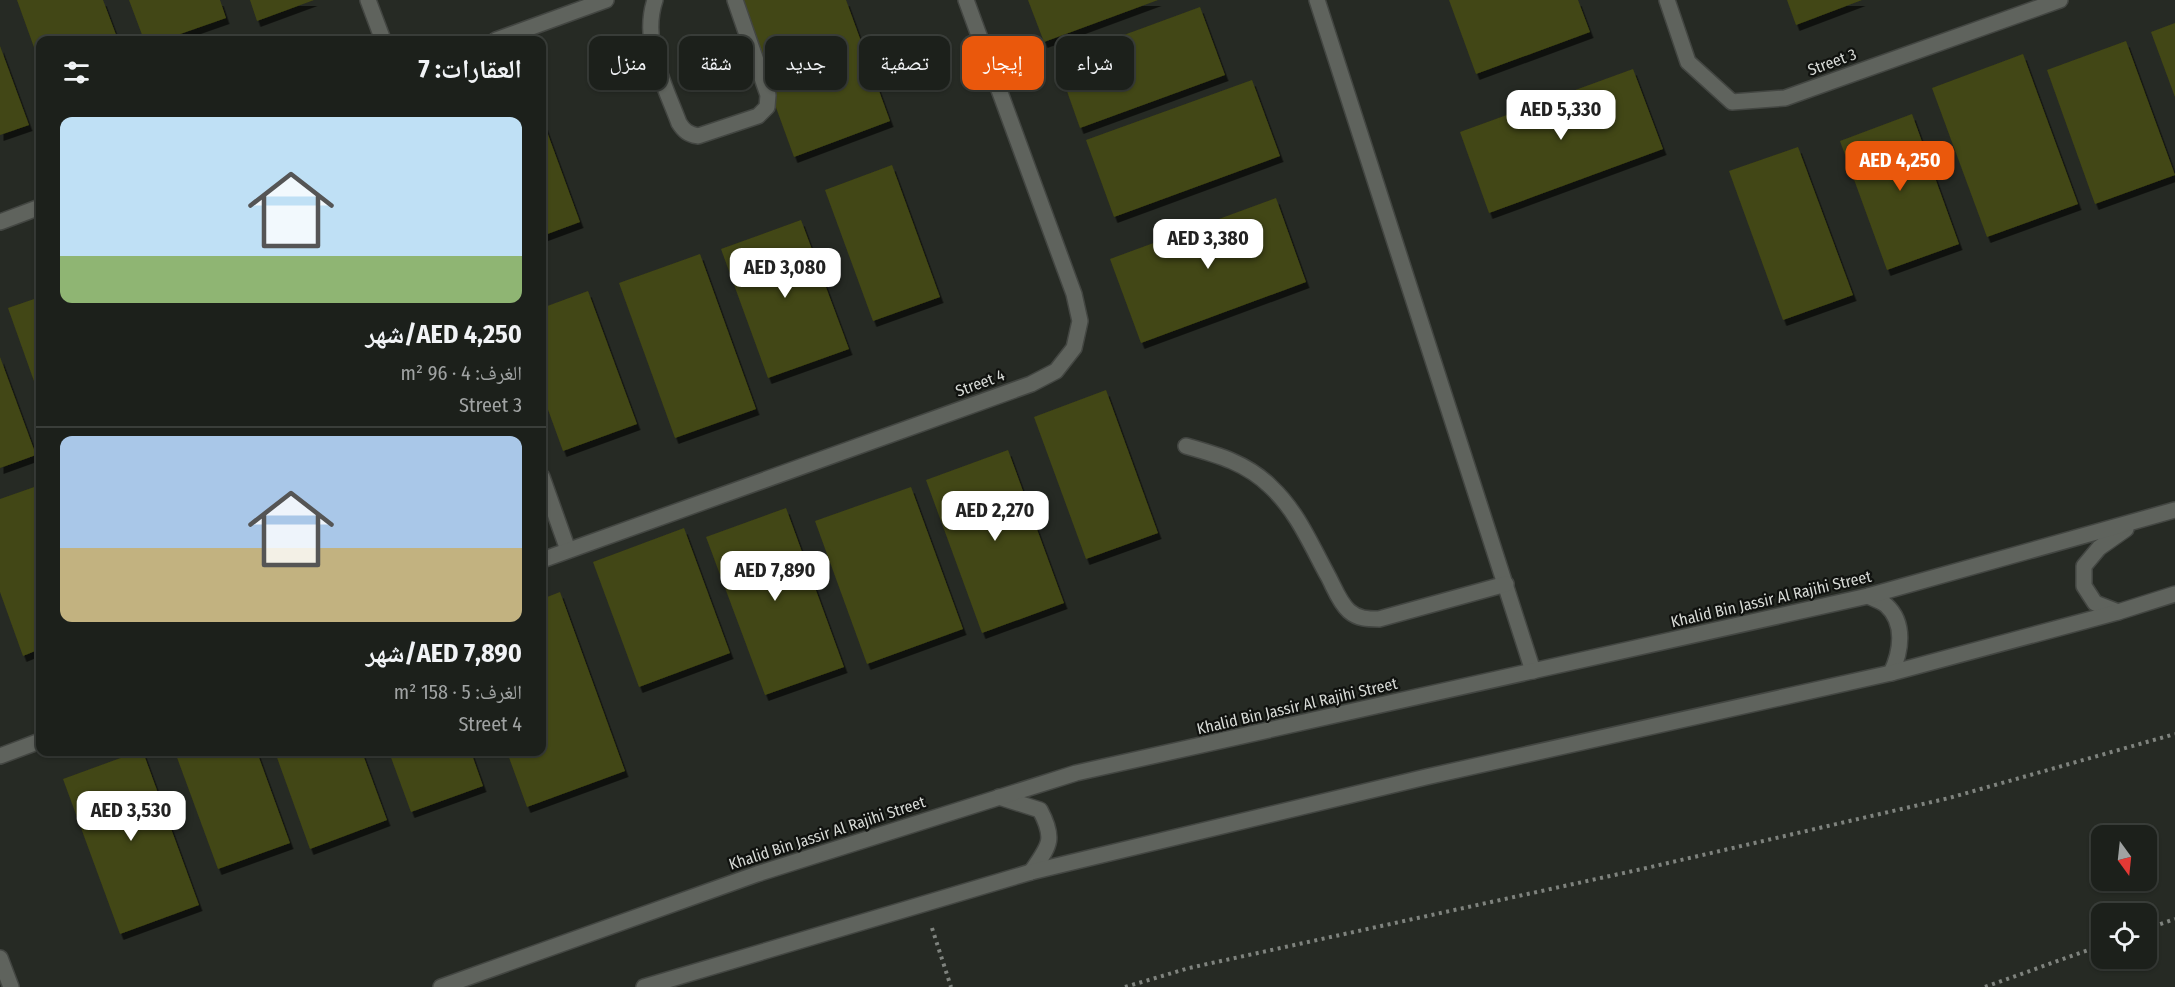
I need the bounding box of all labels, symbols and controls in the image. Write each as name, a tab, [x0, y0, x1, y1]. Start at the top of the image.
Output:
chip: منزل	[589, 36, 667, 90]
chip: شقة	[679, 36, 753, 90]
chip: جديد	[765, 36, 847, 90]
chip: تصفية	[859, 36, 950, 90]
chip: إيجار	[962, 36, 1044, 90]
chip: شراء	[1056, 36, 1134, 90]
street label: Street 3	[1805, 44, 1859, 80]
text: العقارات: 7	[419, 54, 522, 85]
icon: filters	[60, 56, 93, 89]
pin: AED 5,330	[1492, 90, 1630, 141]
text: AED 5,330	[1521, 97, 1601, 121]
pin: AED 4,250	[1831, 141, 1969, 192]
text: AED 4,250	[1859, 148, 1941, 172]
icon: home	[237, 156, 345, 264]
pin: AED 3,380	[1139, 219, 1277, 270]
text: AED 3,380	[1167, 226, 1249, 250]
pin: AED 3,080	[716, 248, 854, 299]
text: AED 3,080	[744, 255, 826, 279]
text: AED 4,250/شهر	[365, 319, 522, 350]
text: الغرف: 4 · 96 m²	[401, 361, 522, 385]
street label: Street 4	[953, 365, 1007, 401]
text: Street 3	[459, 393, 522, 417]
icon: home	[237, 475, 345, 583]
pin: AED 2,270	[926, 491, 1064, 542]
text: AED 2,270	[956, 498, 1034, 522]
pin: AED 7,890	[706, 551, 844, 602]
text: AED 7,890	[734, 558, 816, 582]
street label: Khalid Bin Jassir Al Rajihi Street	[1669, 566, 1874, 631]
text: AED 7,890/شهر	[366, 638, 522, 669]
street label: Khalid Bin Jassir Al Rajihi Street	[1195, 673, 1400, 738]
text: الغرف: 5 · 158 m²	[394, 680, 522, 704]
text: Street 4	[458, 712, 522, 736]
pin: AED 3,530	[62, 791, 200, 842]
street label: Khalid Bin Jassir Al Rajihi Street	[726, 792, 928, 874]
text: AED 3,530	[91, 798, 171, 822]
north arrow	[2091, 825, 2157, 891]
map controls	[2091, 825, 2157, 969]
button: locate	[2091, 903, 2157, 969]

